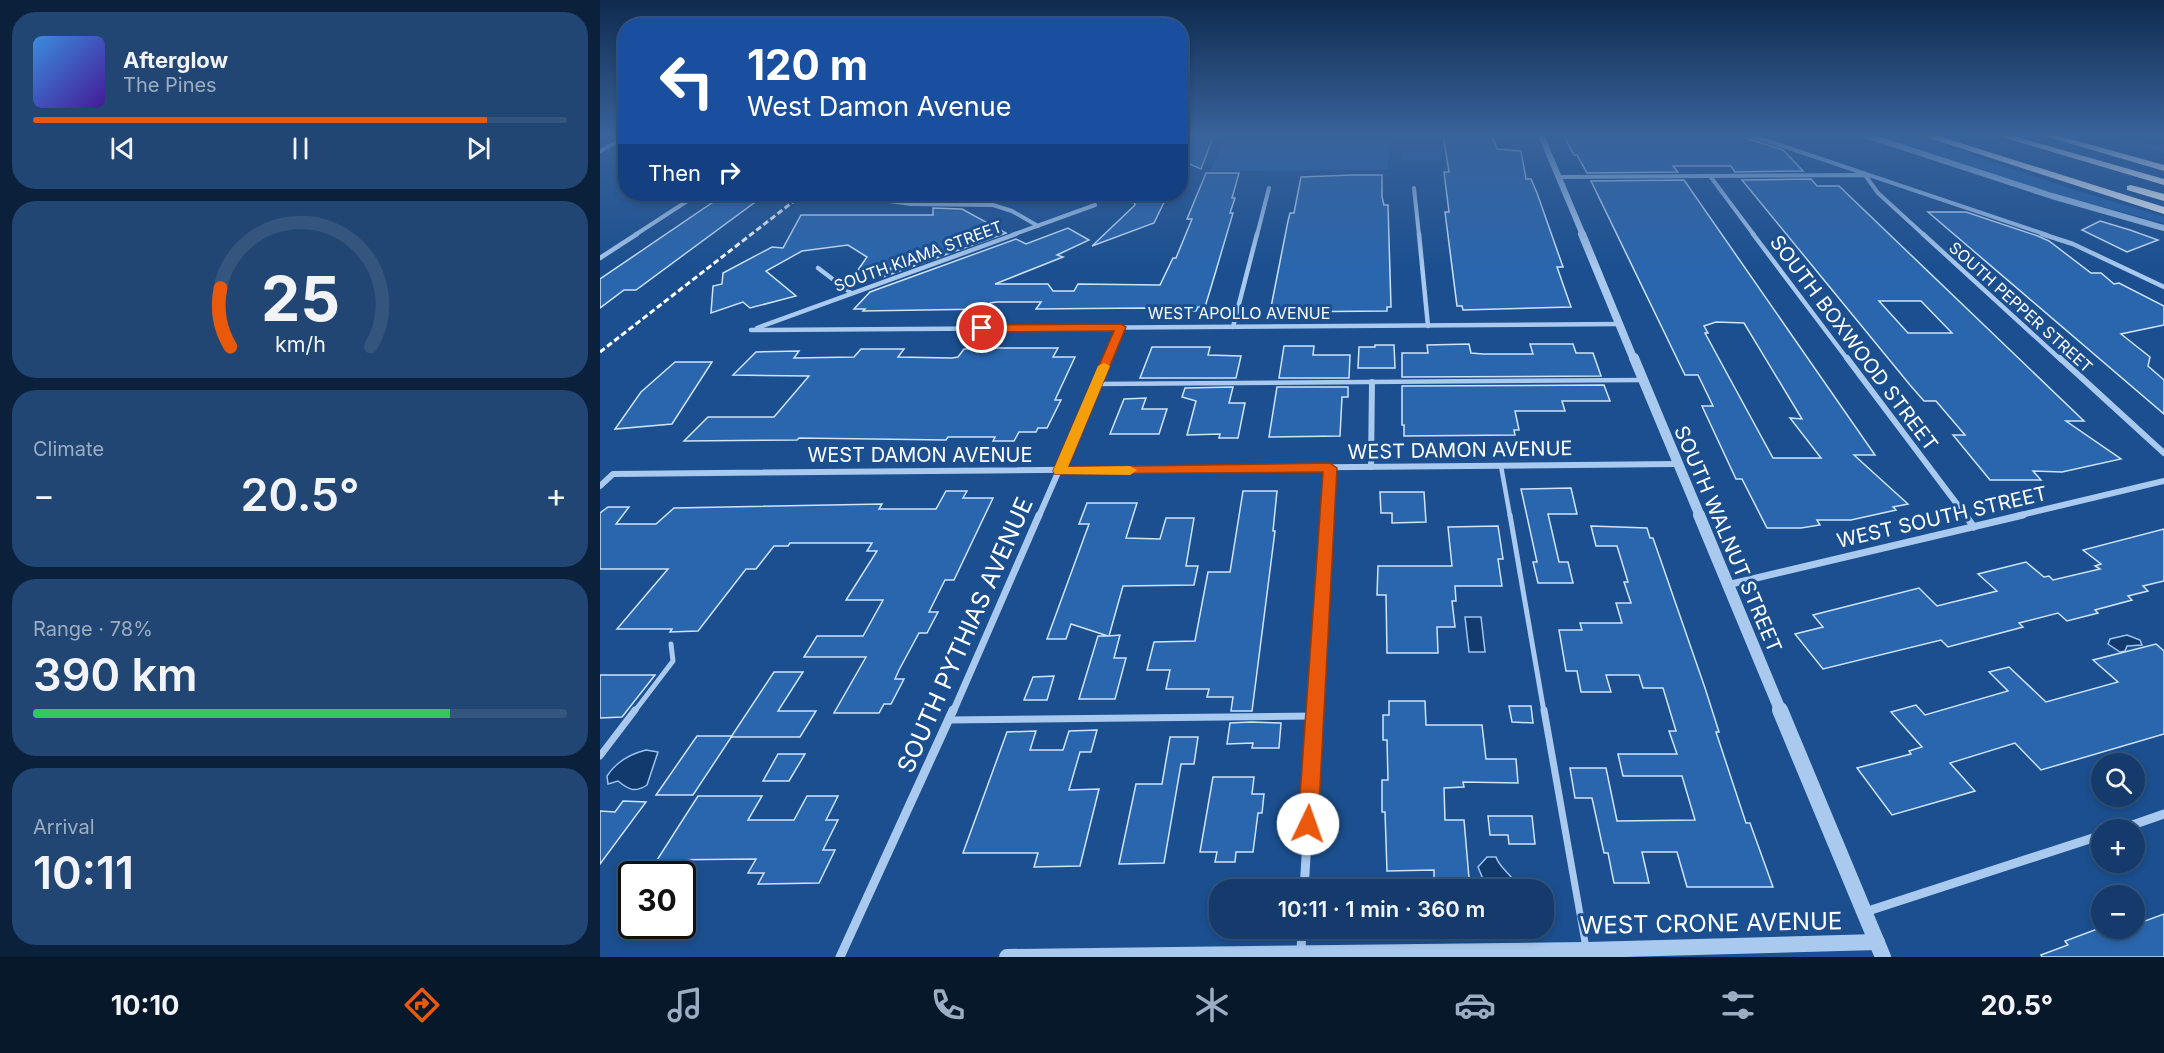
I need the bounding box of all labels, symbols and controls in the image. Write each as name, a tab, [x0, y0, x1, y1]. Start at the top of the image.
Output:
text: 120 m	[747, 39, 868, 90]
icon: left	[648, 42, 726, 120]
text: Afterglow	[123, 47, 228, 73]
text: The Pines	[123, 73, 217, 97]
text: West Damon Avenue	[747, 90, 1012, 123]
icon: previous	[106, 132, 139, 165]
icon: pause	[284, 132, 317, 165]
icon: next	[462, 132, 495, 165]
icon: right	[713, 156, 746, 189]
text: Then	[648, 160, 701, 186]
street label: SOUTH KIAMA STREET	[831, 216, 1005, 296]
street label: SOUTH BOXWOOD STREET	[1765, 230, 1943, 456]
street label: SOUTH PEPPER STREET	[1945, 237, 2097, 377]
text: 25	[260, 261, 340, 336]
pin	[956, 302, 1007, 353]
street label: WEST APOLLO AVENUE	[1148, 303, 1330, 323]
icon: arrive	[965, 311, 998, 344]
text: km/h	[275, 331, 325, 357]
street label: SOUTH WALNUT STREET	[1669, 422, 1787, 656]
street label: WEST DAMON AVENUE	[1347, 436, 1573, 464]
text: Climate	[33, 437, 104, 461]
street label: WEST DAMON AVENUE	[808, 443, 1032, 467]
text: 20.5°	[240, 467, 360, 522]
text: −	[33, 475, 55, 515]
text: +	[545, 475, 567, 515]
street label: WEST SOUTH STREET	[1835, 481, 2049, 553]
street label: SOUTH PYTHIAS AVENUE	[891, 493, 1039, 777]
text: Range · 78%	[33, 617, 153, 641]
text: 390 km	[33, 647, 198, 702]
map controls	[2091, 753, 2145, 939]
button: search	[2091, 753, 2145, 807]
position arrow	[1276, 792, 1340, 856]
text: Arrival	[33, 815, 95, 839]
button: +	[2091, 819, 2145, 873]
text: 10:11	[33, 845, 134, 900]
speed limit sign: 30	[618, 861, 696, 939]
button: −	[2091, 885, 2145, 939]
text: 10:11 · 1 min · 360 m	[1278, 896, 1485, 922]
street label: WEST CRONE AVENUE	[1579, 906, 1843, 940]
icon: directions	[401, 984, 443, 1026]
icon: music	[664, 984, 706, 1026]
icon: phone	[927, 984, 969, 1026]
icon: climate	[1191, 984, 1233, 1026]
icon: car	[1454, 984, 1496, 1026]
icon: filters	[1717, 984, 1759, 1026]
text: 10:10	[111, 989, 179, 1022]
text: 20.5°	[1980, 989, 2053, 1022]

